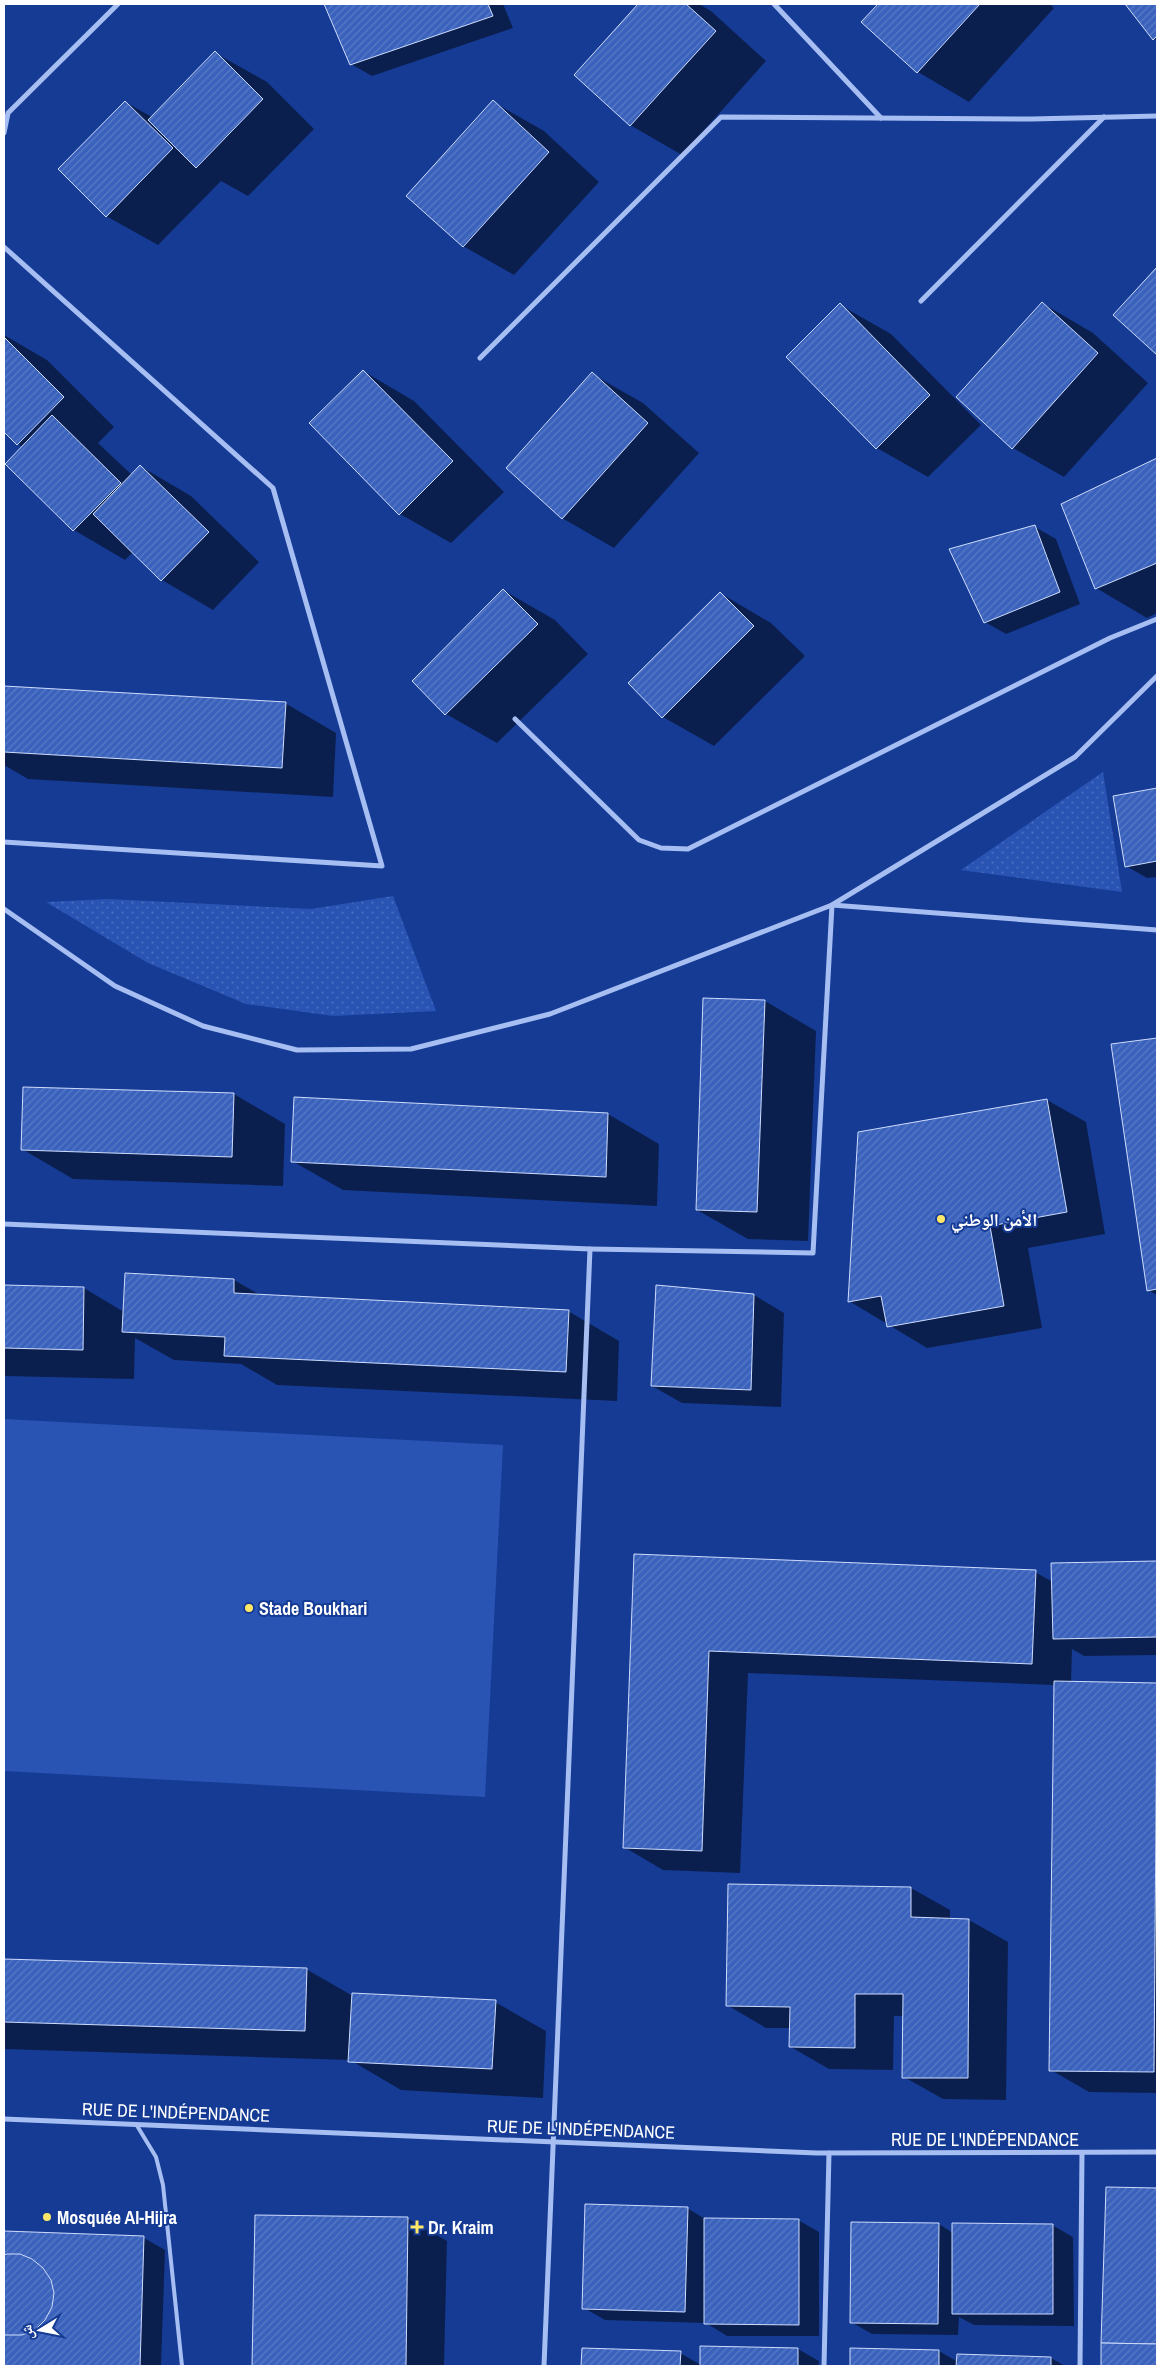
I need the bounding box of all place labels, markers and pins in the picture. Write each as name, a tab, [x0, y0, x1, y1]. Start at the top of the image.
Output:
place label: الأمن الوطني	[951, 1207, 1037, 1234]
marker: الأمن الوطني	[935, 1213, 947, 1225]
place label: Stade Boukhari	[259, 1596, 367, 1621]
marker: Stade Boukhari	[243, 1602, 255, 1614]
place label: Mosquée Al-Hijra	[57, 2205, 178, 2230]
marker: Mosquée Al-Hijra	[41, 2211, 53, 2223]
place label: Dr. Kraim	[428, 2215, 494, 2240]
marker: Dr. Kraim	[410, 2220, 424, 2234]

